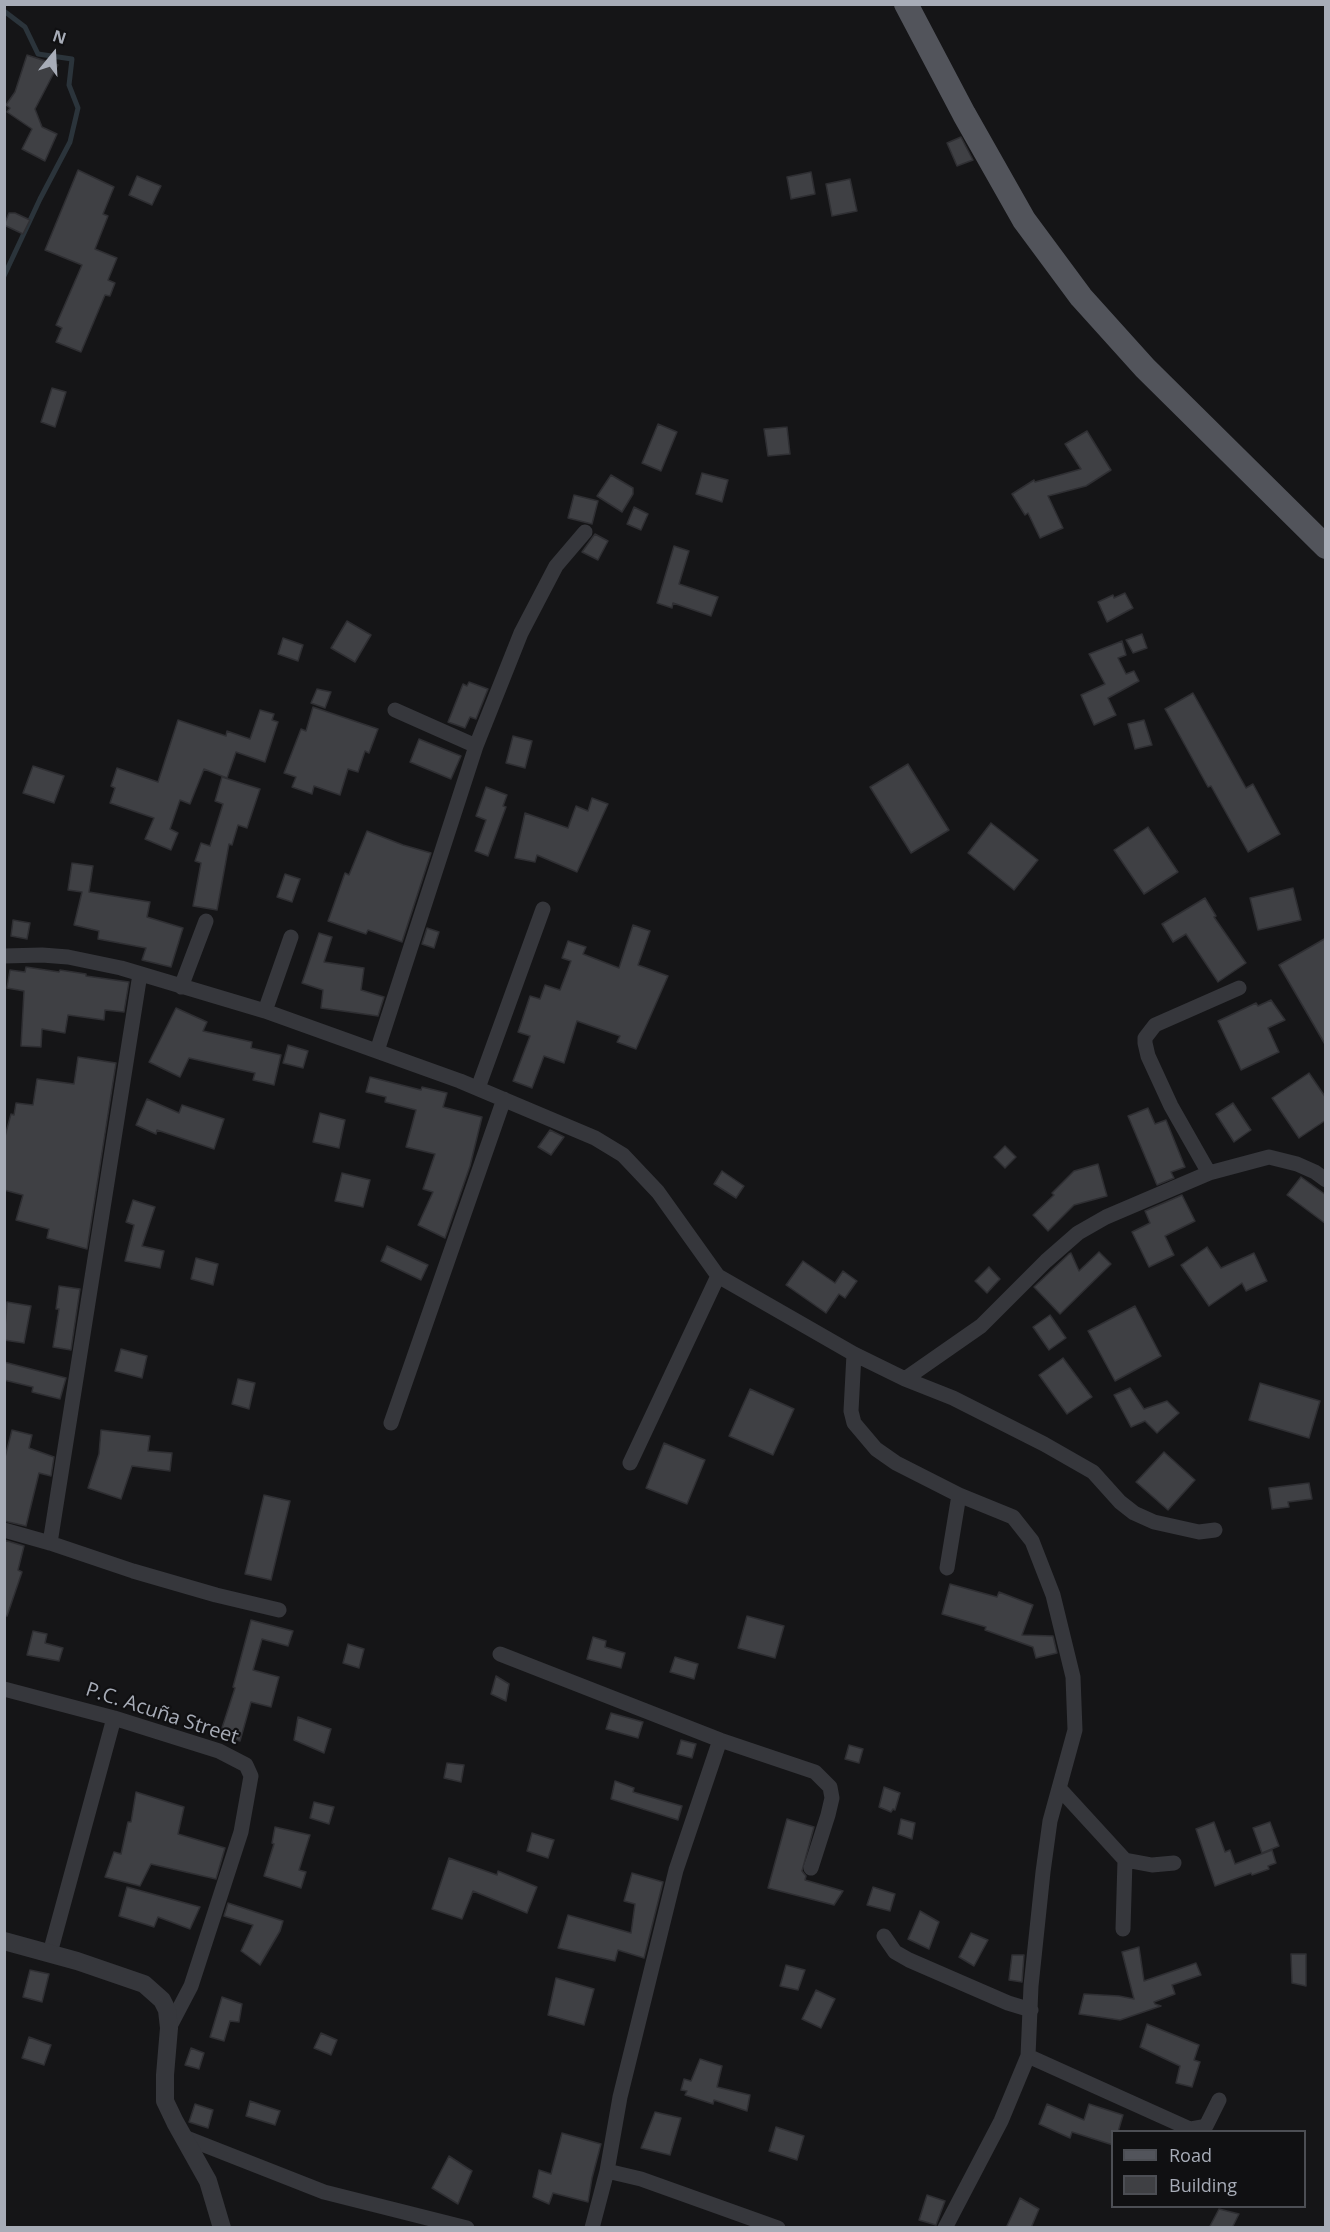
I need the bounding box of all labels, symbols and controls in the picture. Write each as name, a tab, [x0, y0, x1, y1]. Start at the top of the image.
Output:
north arrow	[24, 24, 84, 84]
text: N	[50, 24, 69, 49]
street label: P.C. Acuña Street	[83, 1678, 241, 1750]
legend	[1111, 2130, 1306, 2208]
text: Road	[1169, 2143, 1212, 2167]
text: Building	[1169, 2173, 1237, 2197]

